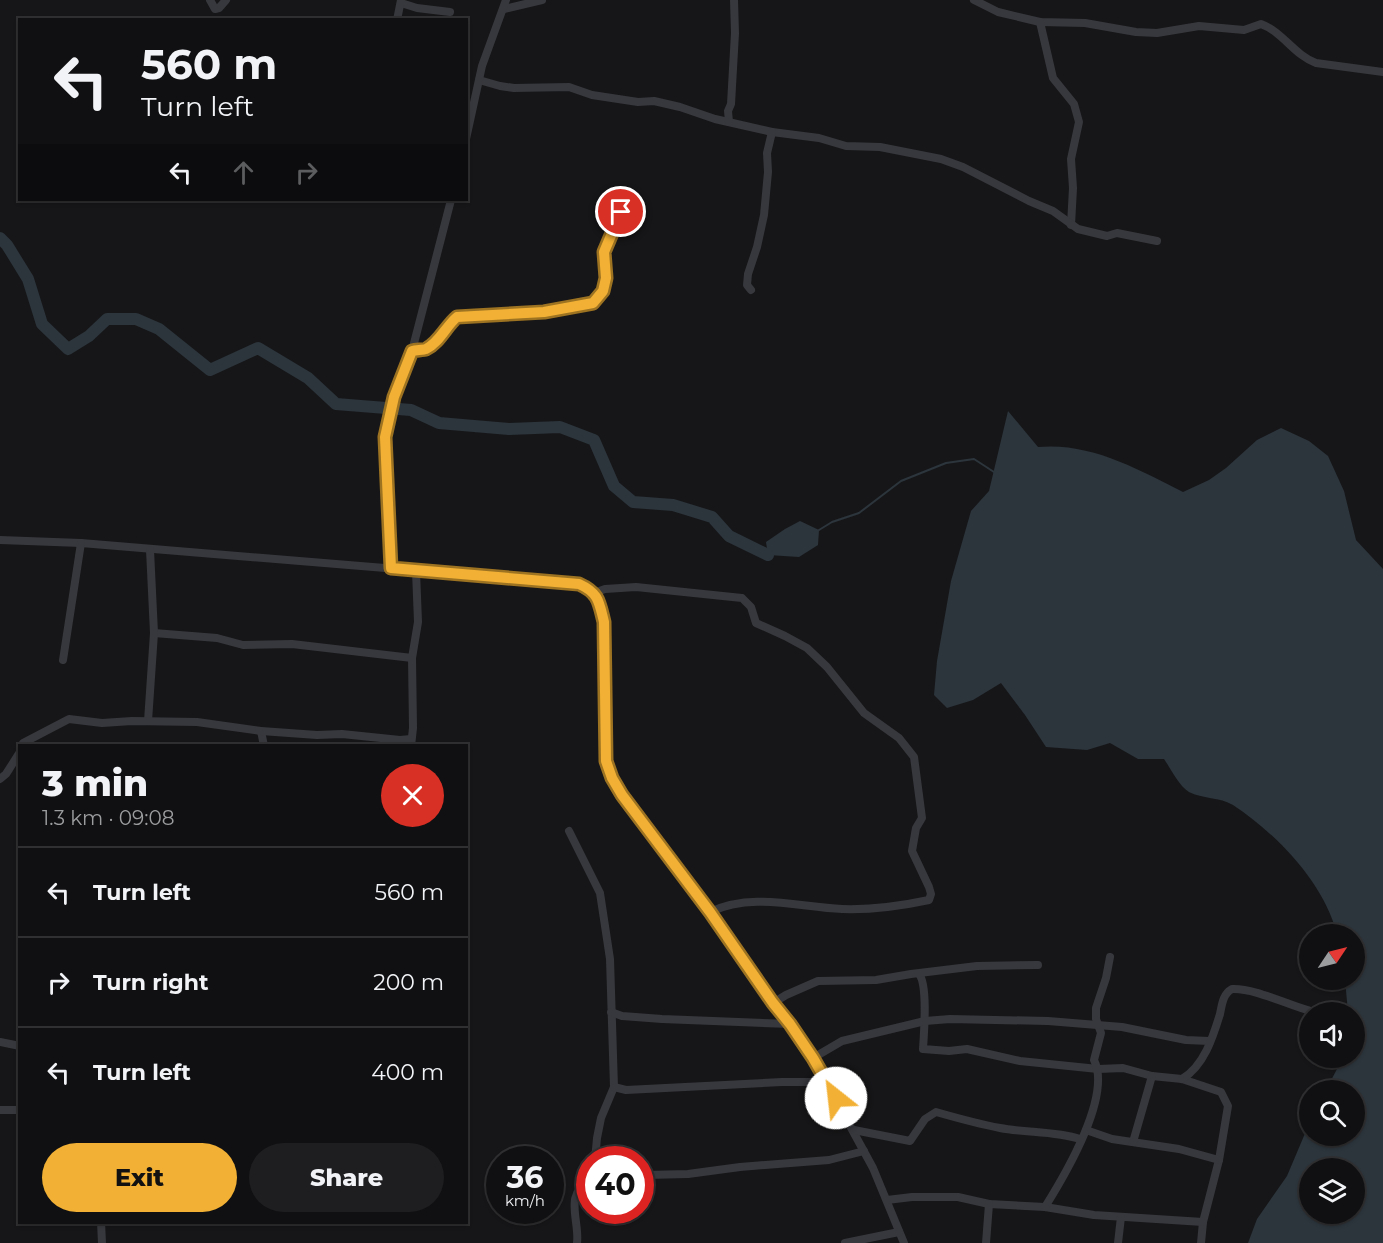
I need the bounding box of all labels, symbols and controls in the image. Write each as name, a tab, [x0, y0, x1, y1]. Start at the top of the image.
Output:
text: 560 m	[141, 38, 277, 90]
icon: left	[42, 42, 120, 120]
text: Turn left	[141, 90, 254, 123]
icon: left	[164, 156, 197, 189]
icon: ahead	[227, 156, 260, 189]
icon: right	[290, 156, 323, 189]
pin	[595, 186, 646, 237]
icon: arrive	[604, 195, 637, 228]
text: 3 min	[42, 761, 148, 805]
button: close	[381, 764, 444, 827]
text: 1.3 km · 09:08	[42, 806, 174, 830]
icon: left	[42, 876, 75, 909]
text: Turn left	[93, 879, 191, 906]
text: 560 m	[374, 879, 444, 906]
north arrow	[1299, 924, 1365, 990]
map controls	[1299, 924, 1365, 1224]
icon: right	[42, 966, 75, 999]
text: Turn right	[93, 969, 208, 996]
text: 200 m	[373, 969, 444, 996]
button: sound	[1299, 1002, 1365, 1068]
icon: left	[42, 1056, 75, 1089]
text: Turn left	[93, 1059, 191, 1086]
text: 400 m	[371, 1059, 444, 1086]
position arrow	[804, 1066, 868, 1130]
button: search	[1299, 1080, 1365, 1146]
button: Exit	[42, 1143, 237, 1212]
button: Share	[249, 1143, 444, 1212]
speed limit sign: 40	[576, 1146, 654, 1224]
button: layers	[1299, 1158, 1365, 1224]
text: 36	[507, 1159, 543, 1196]
text: km/h	[505, 1191, 545, 1210]

